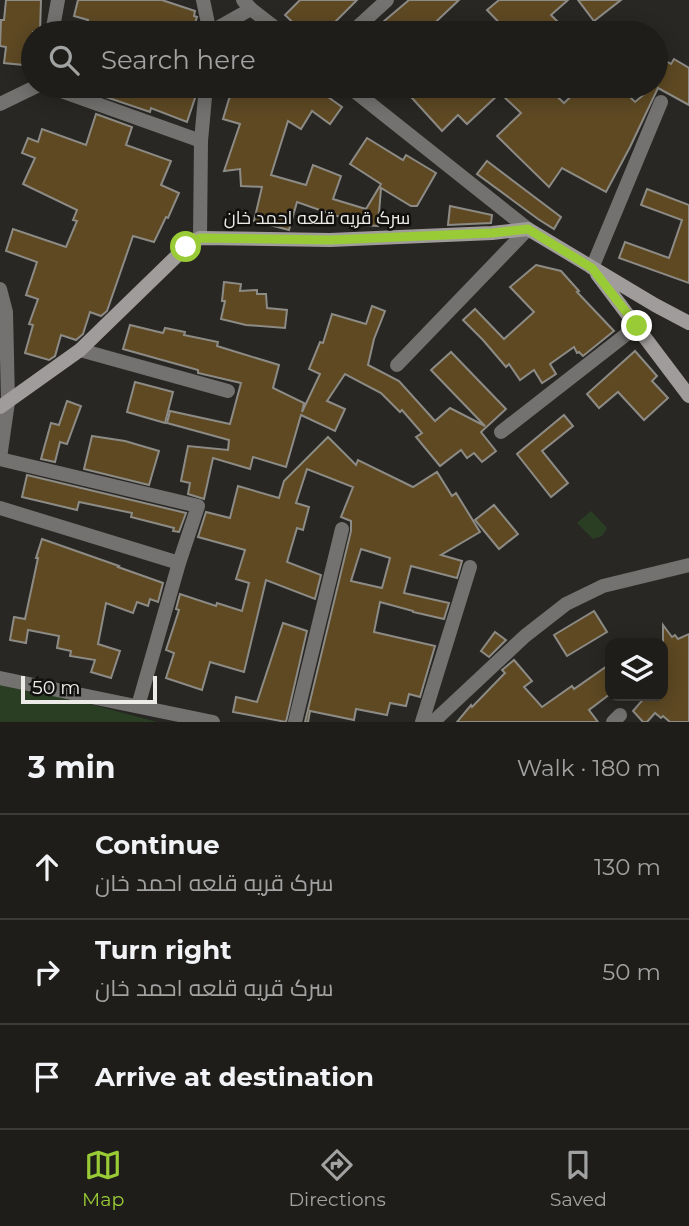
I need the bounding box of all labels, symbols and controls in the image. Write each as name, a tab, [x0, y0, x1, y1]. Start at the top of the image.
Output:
search box	[21, 21, 668, 98]
icon: search	[45, 41, 83, 79]
text: Search here	[101, 44, 256, 76]
street label: سرک قریه قلعه احمد خان	[224, 207, 410, 229]
route start	[170, 231, 201, 262]
route end	[621, 310, 652, 341]
map controls	[605, 638, 668, 701]
button: layers	[605, 638, 668, 701]
scale bar	[21, 673, 158, 705]
text: 50 m	[32, 676, 80, 699]
text: 3 min	[28, 749, 115, 786]
text: Walk · 180 m	[517, 754, 661, 782]
text: Continue	[95, 829, 220, 861]
icon: ahead	[28, 848, 66, 886]
text: 130 m	[594, 853, 661, 881]
text: سرک قریه قلعه احمد خان	[95, 869, 334, 897]
text: Turn right	[95, 934, 231, 966]
icon: right	[28, 953, 66, 991]
text: 50 m	[602, 958, 661, 986]
text: سرک قریه قلعه احمد خان	[95, 974, 334, 1002]
icon: arrive	[28, 1058, 66, 1096]
text: Arrive at destination	[95, 1061, 374, 1093]
tab: Map	[82, 1146, 124, 1211]
tab: Directions	[288, 1146, 386, 1211]
tab: Saved	[550, 1146, 607, 1211]

